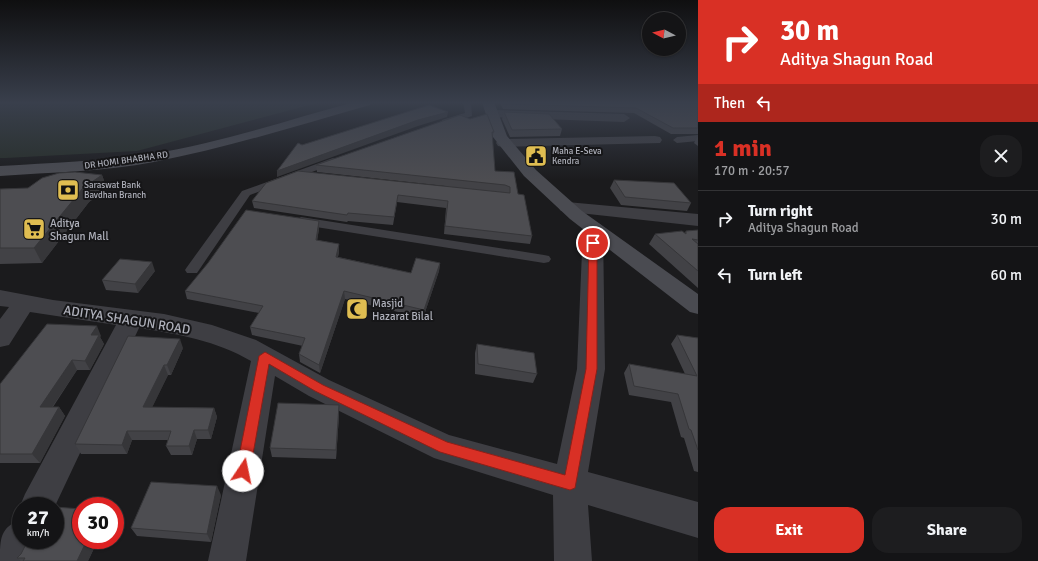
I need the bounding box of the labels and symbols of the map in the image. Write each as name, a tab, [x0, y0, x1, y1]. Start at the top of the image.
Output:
north arrow	[642, 12, 686, 56]
public building icon: Maha E-Seva Kendra	[523, 143, 549, 169]
place label: Maha E-Seva Kendra	[552, 146, 602, 167]
street label: DR HOMI BHABHA RD	[84, 149, 169, 172]
bank icon: Saraswat Bank Bavdhan Branch	[55, 177, 81, 203]
place label: Saraswat Bank Bavdhan Branch	[84, 180, 146, 201]
supermarket icon: Aditya Shagun Mall	[21, 216, 47, 242]
place label: Aditya Shagun Mall	[50, 217, 109, 243]
pin	[576, 226, 610, 260]
mosque icon: Masjid Hazarat Bilal	[344, 296, 370, 322]
place label: Masjid Hazarat Bilal	[372, 297, 433, 323]
street label: ADITYA SHAGUN ROAD	[62, 302, 191, 338]
position arrow	[222, 450, 264, 492]
speed limit sign: 30	[72, 497, 124, 549]

